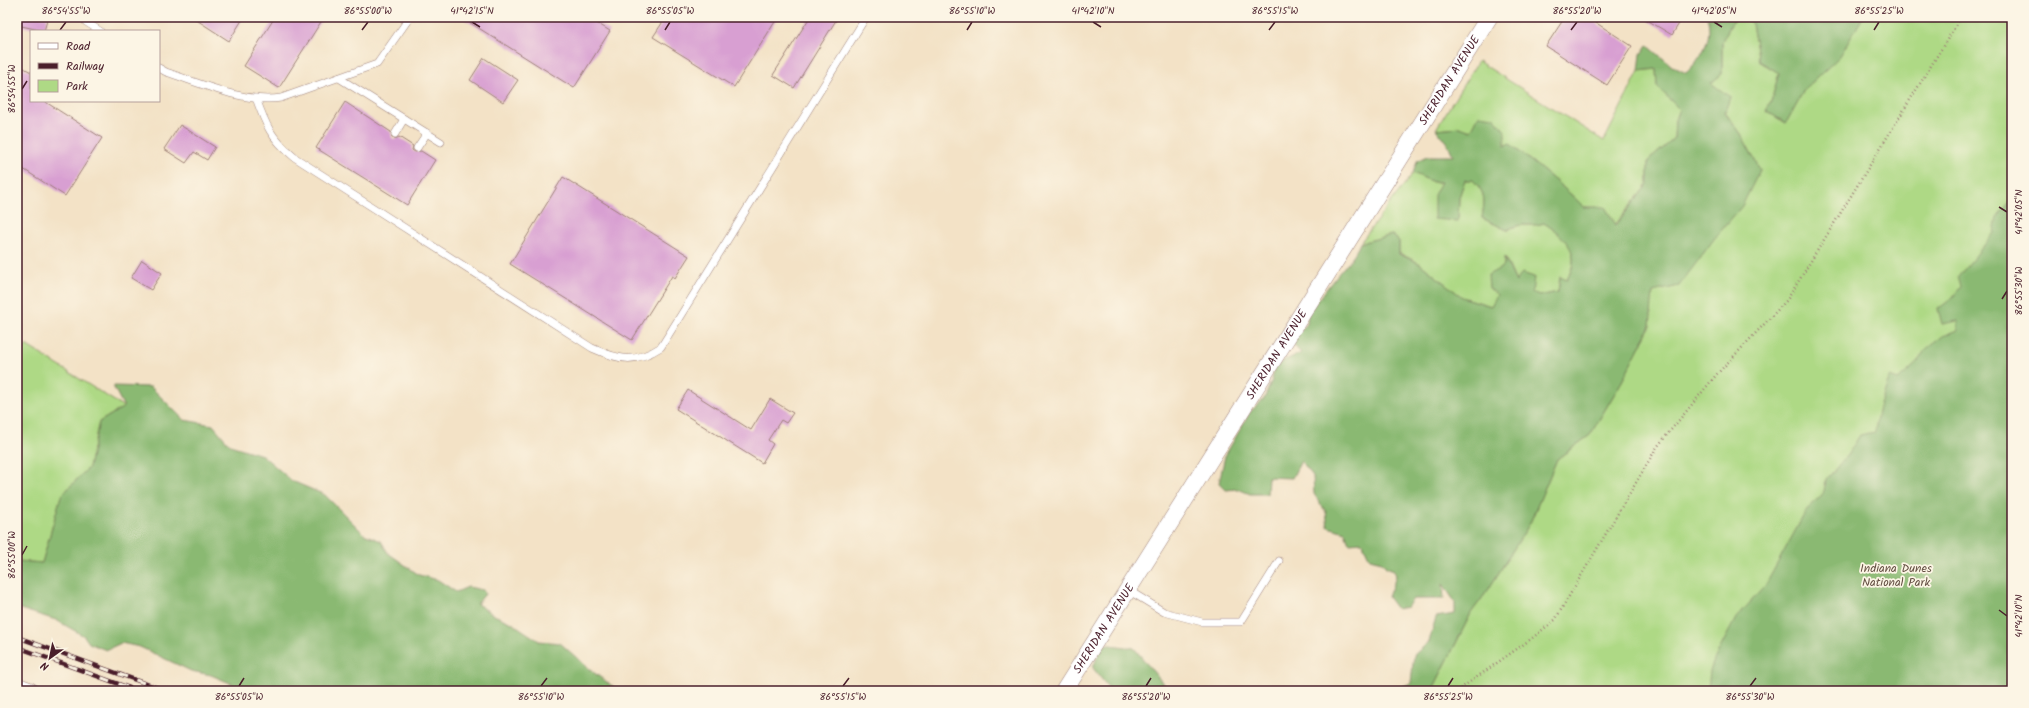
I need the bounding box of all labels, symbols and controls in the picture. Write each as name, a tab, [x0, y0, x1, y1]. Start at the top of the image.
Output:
text: 86°54'55"W	[41, 3, 91, 19]
text: 86°55'00"W	[344, 3, 392, 19]
text: 41°42'15"N	[450, 3, 494, 19]
text: 86°55'05"W	[646, 3, 695, 19]
text: 86°55'10"W	[949, 3, 995, 19]
text: 41°42'10"N	[1071, 3, 1115, 19]
text: 86°55'15"W	[1252, 3, 1299, 19]
text: 86°55'20"W	[1552, 3, 1602, 19]
text: 41°42'05"N	[1691, 3, 1737, 19]
text: 86°55'25"W	[1854, 3, 1904, 19]
legend	[30, 30, 160, 102]
street label: SHERIDAN AVENUE	[1414, 31, 1486, 129]
text: Road	[66, 37, 91, 56]
text: Railway	[66, 57, 104, 76]
text: 86°54'55"W	[4, 64, 20, 114]
text: Park	[66, 77, 88, 96]
text: 41°42'05"N	[2011, 189, 2027, 235]
text: 86°55'30"W	[2011, 266, 2027, 316]
street label: SHERIDAN AVENUE	[1241, 305, 1313, 403]
text: 86°55'00"W	[4, 531, 20, 579]
park label: Indiana Dunes National Park	[1860, 559, 1932, 592]
street label: SHERIDAN AVENUE	[1068, 579, 1140, 677]
text: 41°42'10"N	[2011, 594, 2027, 638]
north arrow	[30, 638, 70, 678]
text: N	[37, 656, 53, 675]
text: 86°55'05"W	[215, 689, 264, 705]
text: 86°55'10"W	[518, 689, 564, 705]
text: 86°55'15"W	[820, 689, 867, 705]
text: 86°55'20"W	[1121, 689, 1171, 705]
text: 86°55'25"W	[1423, 689, 1473, 705]
text: 86°55'30"W	[1726, 689, 1775, 705]

